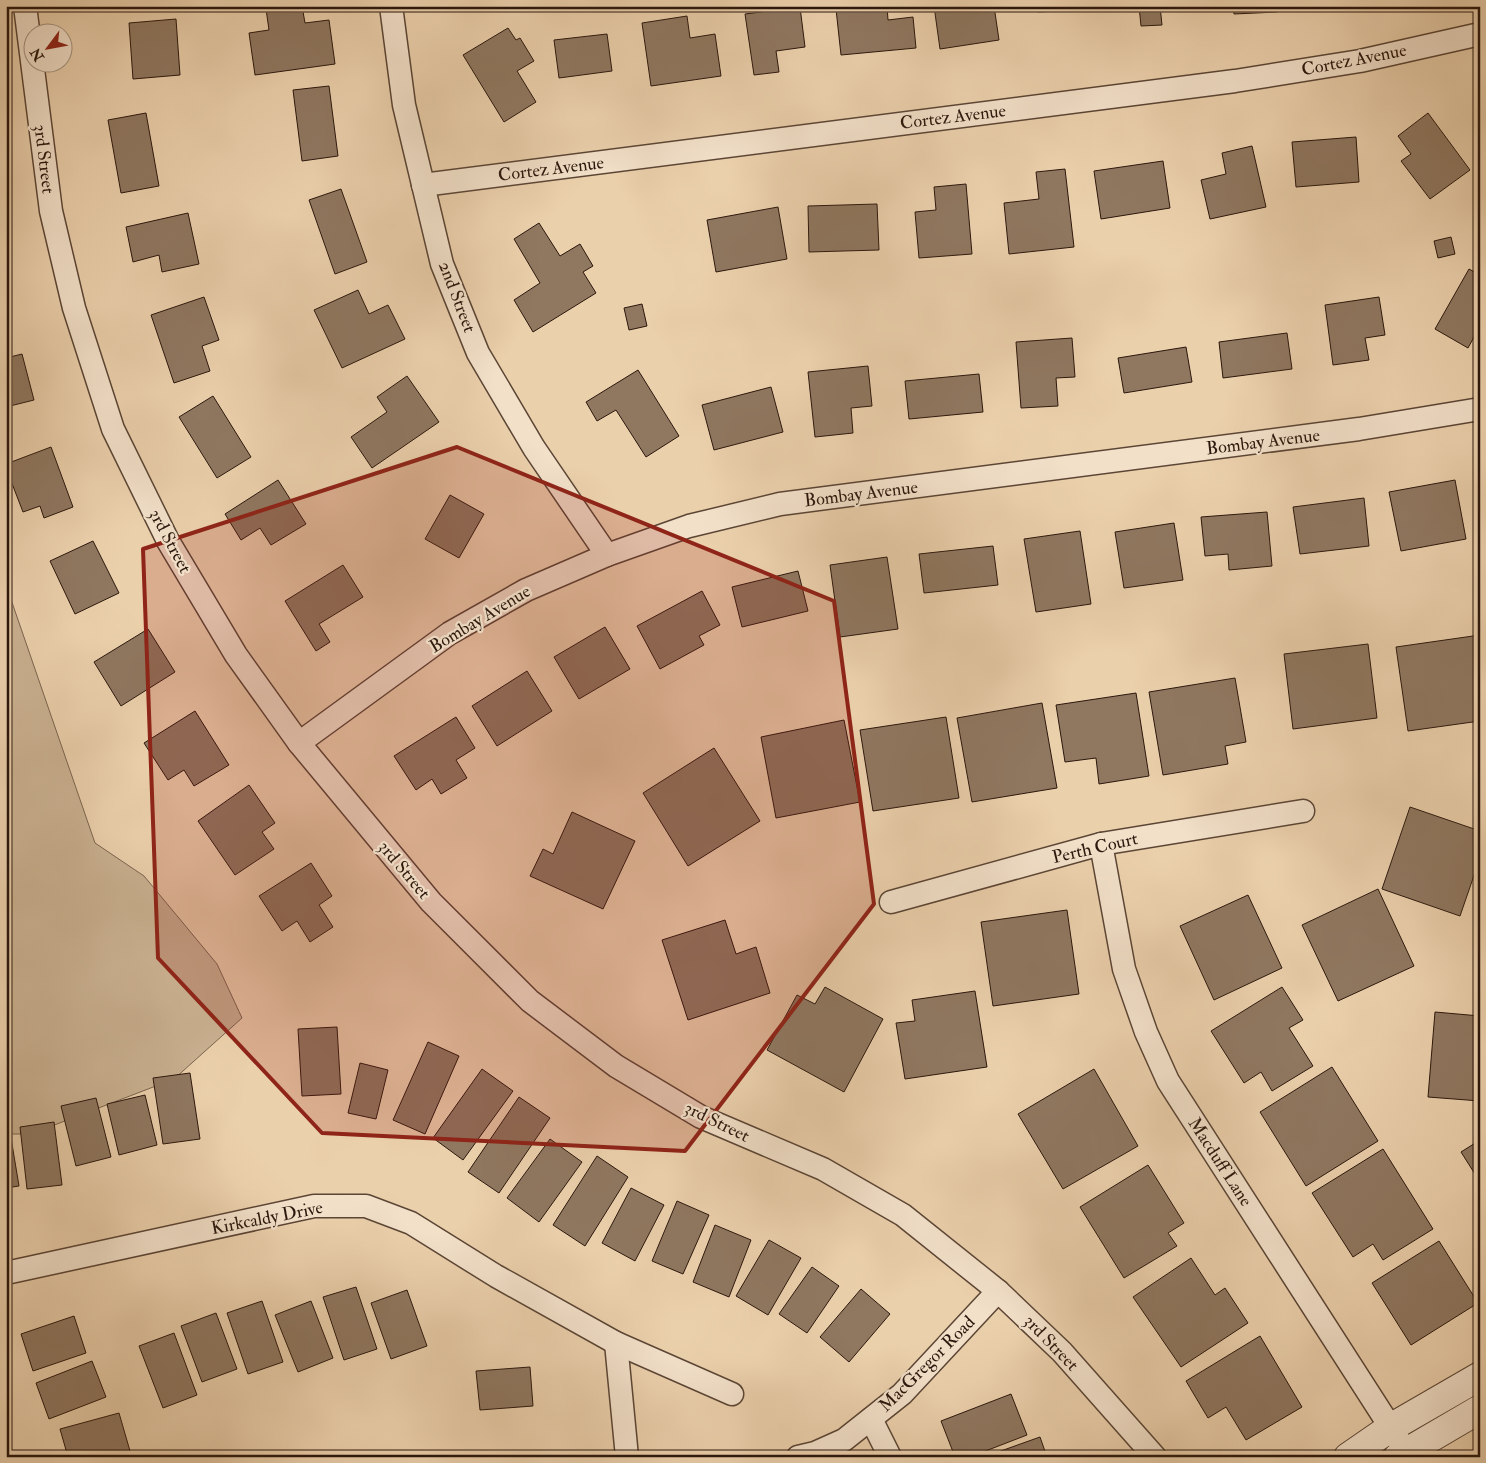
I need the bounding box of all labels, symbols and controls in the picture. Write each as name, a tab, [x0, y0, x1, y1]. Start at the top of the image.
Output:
north arrow	[22, 22, 72, 72]
street label: Cortez Avenue	[1300, 38, 1409, 81]
text: N	[27, 44, 48, 65]
street label: Cortez Avenue	[899, 99, 1008, 135]
street label: 3rd Street	[28, 123, 60, 195]
street label: Cortez Avenue	[497, 151, 606, 187]
street label: 2nd Street	[433, 258, 481, 336]
street label: Bombay Avenue	[1205, 424, 1322, 460]
street label: Bombay Avenue	[803, 476, 920, 512]
street label: 3rd Street	[144, 505, 197, 577]
street label: Bombay Avenue	[425, 579, 535, 658]
street label: Perth Court	[1050, 827, 1140, 869]
street label: 3rd Street	[373, 836, 435, 904]
street label: 3rd Street	[681, 1096, 753, 1148]
street label: Macduff Lane	[1183, 1113, 1258, 1211]
street label: Kirkcaldy Drive	[209, 1196, 325, 1240]
street label: 3rd Street	[1019, 1310, 1084, 1376]
street label: MacGregor Road	[874, 1311, 980, 1417]

